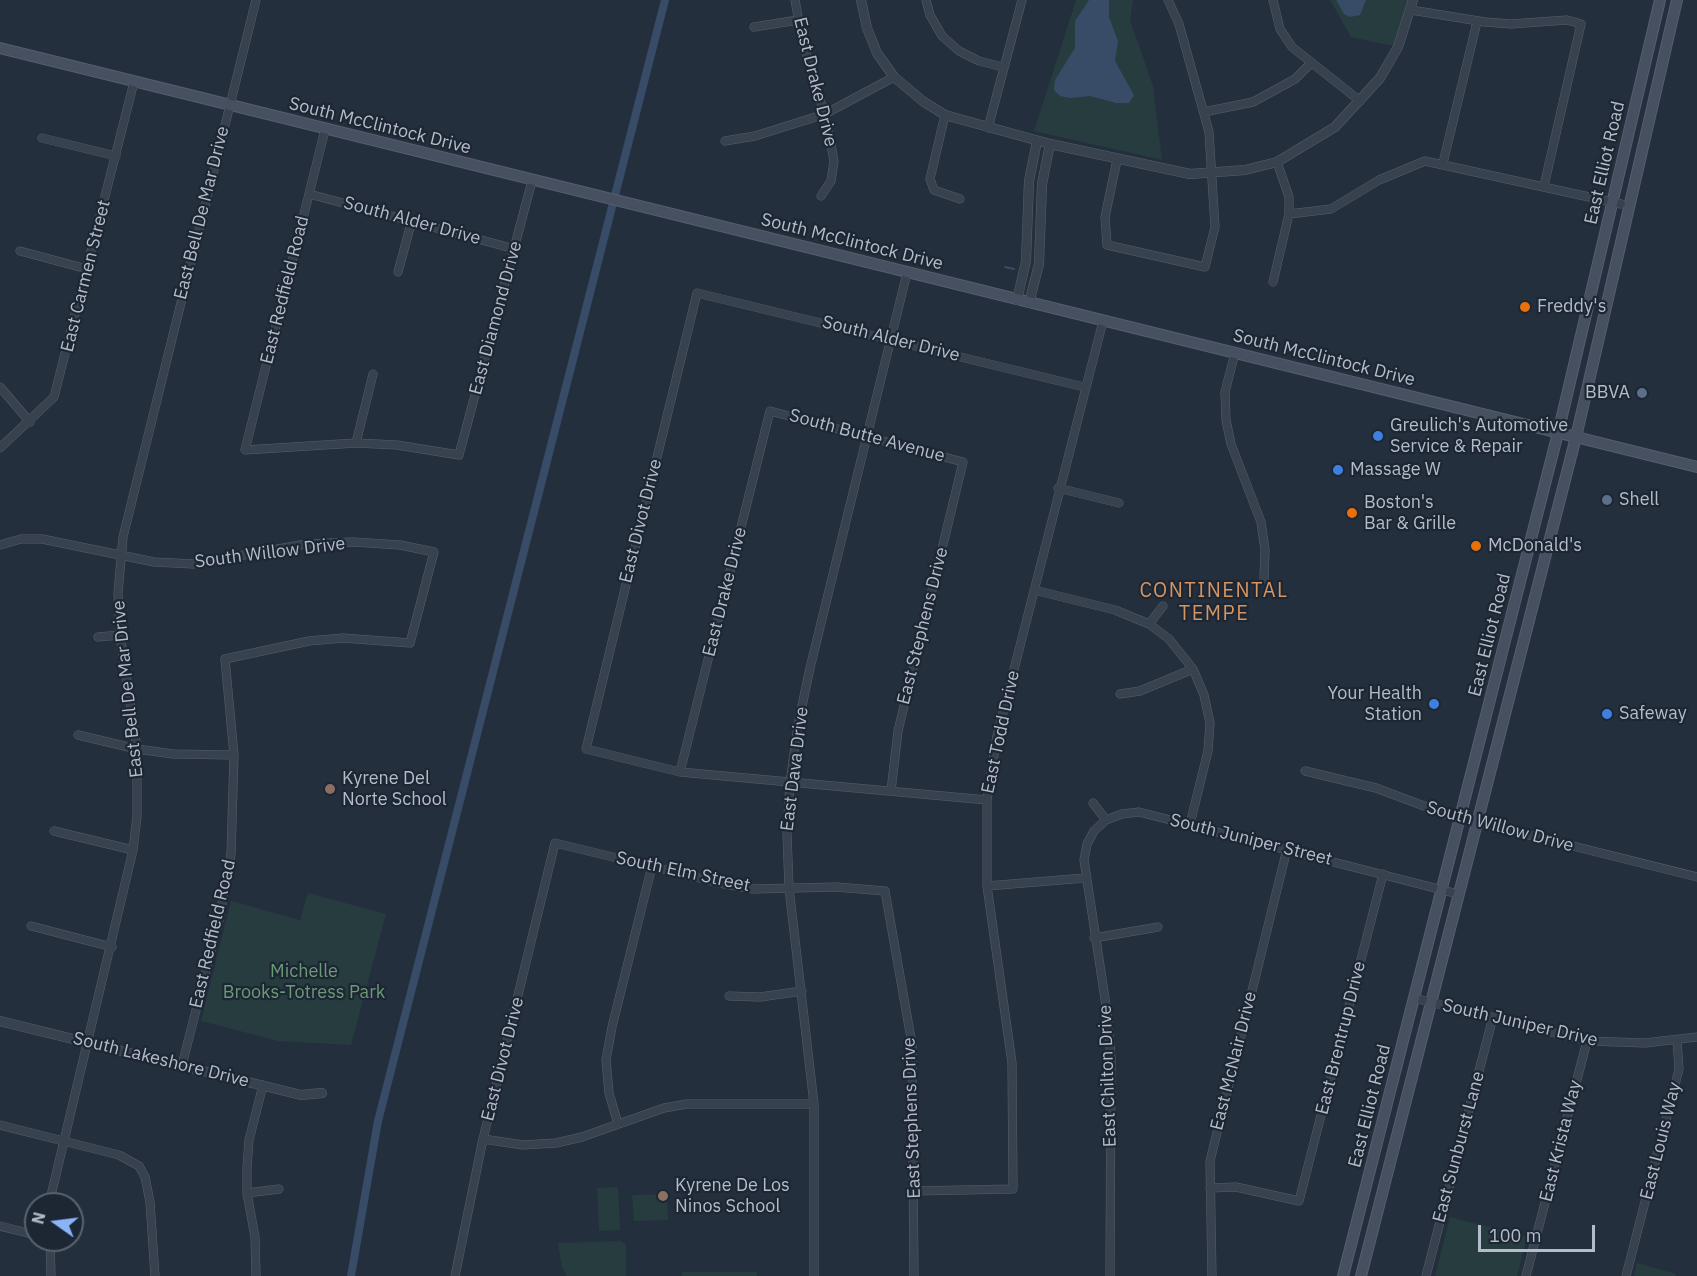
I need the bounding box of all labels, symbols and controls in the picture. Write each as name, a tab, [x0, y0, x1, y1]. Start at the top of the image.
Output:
street label: East Drake Drive	[788, 15, 842, 149]
street label: South McClintock Drive	[287, 93, 473, 159]
street label: East Elliot Road	[1580, 99, 1630, 227]
street label: East Bell De Mar Drive	[170, 124, 234, 302]
street label: South Alder Drive	[341, 192, 483, 250]
street label: East Carmen Street	[57, 198, 115, 354]
street label: South McClintock Drive	[759, 209, 945, 275]
street label: East Redfield Road	[256, 214, 314, 366]
street label: East Diamond Drive	[465, 239, 527, 397]
place label: Freddy's	[1537, 296, 1606, 318]
marker: Freddy's	[1518, 300, 1532, 314]
street label: South Alder Drive	[820, 311, 962, 367]
street label: South McClintock Drive	[1231, 325, 1417, 391]
place label: BBVA	[1585, 382, 1630, 404]
marker: BBVA	[1635, 386, 1649, 400]
street label: South Butte Avenue	[787, 405, 947, 467]
place label: Greulich's Automotive Service & Repair	[1390, 415, 1568, 458]
marker: Greulich's Automotive Service & Repair	[1371, 429, 1385, 443]
street label: East Divot Drive	[615, 457, 667, 585]
place label: Massage W	[1350, 459, 1441, 481]
marker: Massage W	[1331, 463, 1345, 477]
place label: Shell	[1619, 489, 1659, 511]
place label: Boston's Bar & Grille	[1364, 492, 1456, 534]
marker: Shell	[1600, 493, 1614, 507]
marker: Boston's Bar & Grille	[1345, 506, 1359, 520]
street label: East Drake Drive	[698, 525, 752, 659]
street label: South Willow Drive	[193, 533, 347, 573]
place label: McDonald's	[1488, 535, 1582, 557]
marker: McDonald's	[1469, 539, 1483, 553]
street label: East Stephens Drive	[893, 545, 953, 707]
street label: East Elliot Road	[1464, 571, 1516, 699]
district label: CONTINENTAL TEMPE	[1139, 579, 1289, 626]
street label: East Bell De Mar Drive	[108, 599, 148, 779]
street label: East Todd Drive	[977, 668, 1025, 796]
place label: Your Health Station	[1328, 683, 1422, 726]
marker: Your Health Station	[1427, 697, 1441, 711]
place label: Safeway	[1619, 703, 1687, 725]
street label: East Dava Drive	[777, 706, 813, 832]
marker: Safeway	[1600, 707, 1614, 721]
place label: Kyrene Del Norte School	[342, 768, 447, 810]
marker: Kyrene Del Norte School	[323, 782, 337, 796]
street label: South Willow Drive	[1424, 797, 1576, 857]
street label: South Juniper Street	[1168, 809, 1334, 871]
street label: South Elm Street	[614, 847, 752, 897]
street label: East Redfield Road	[185, 858, 241, 1010]
street label: East Brentrup Drive	[1311, 959, 1371, 1117]
park label: Michelle Brooks-Totress Park	[223, 961, 385, 1004]
street label: East McNair Drive	[1206, 989, 1262, 1133]
street label: East Divot Drive	[477, 995, 529, 1123]
street label: South Juniper Drive	[1440, 995, 1600, 1051]
street label: East Chilton Drive	[1095, 1004, 1121, 1148]
street label: South Lakeshore Drive	[71, 1028, 251, 1092]
street label: East Stephens Drive	[898, 1037, 926, 1199]
street label: East Elliot Road	[1344, 1042, 1396, 1170]
street label: East Sunburst Lane	[1428, 1069, 1490, 1225]
street label: East Krista Way	[1535, 1078, 1587, 1204]
street label: East Louis Way	[1636, 1080, 1686, 1202]
place label: Kyrene De Los Ninos School	[675, 1175, 790, 1218]
marker: Kyrene De Los Ninos School	[656, 1189, 670, 1203]
north arrow	[24, 1192, 84, 1252]
text: N	[27, 1210, 50, 1226]
scale bar	[1481, 1213, 1598, 1251]
text: 100 m	[1489, 1224, 1541, 1247]

